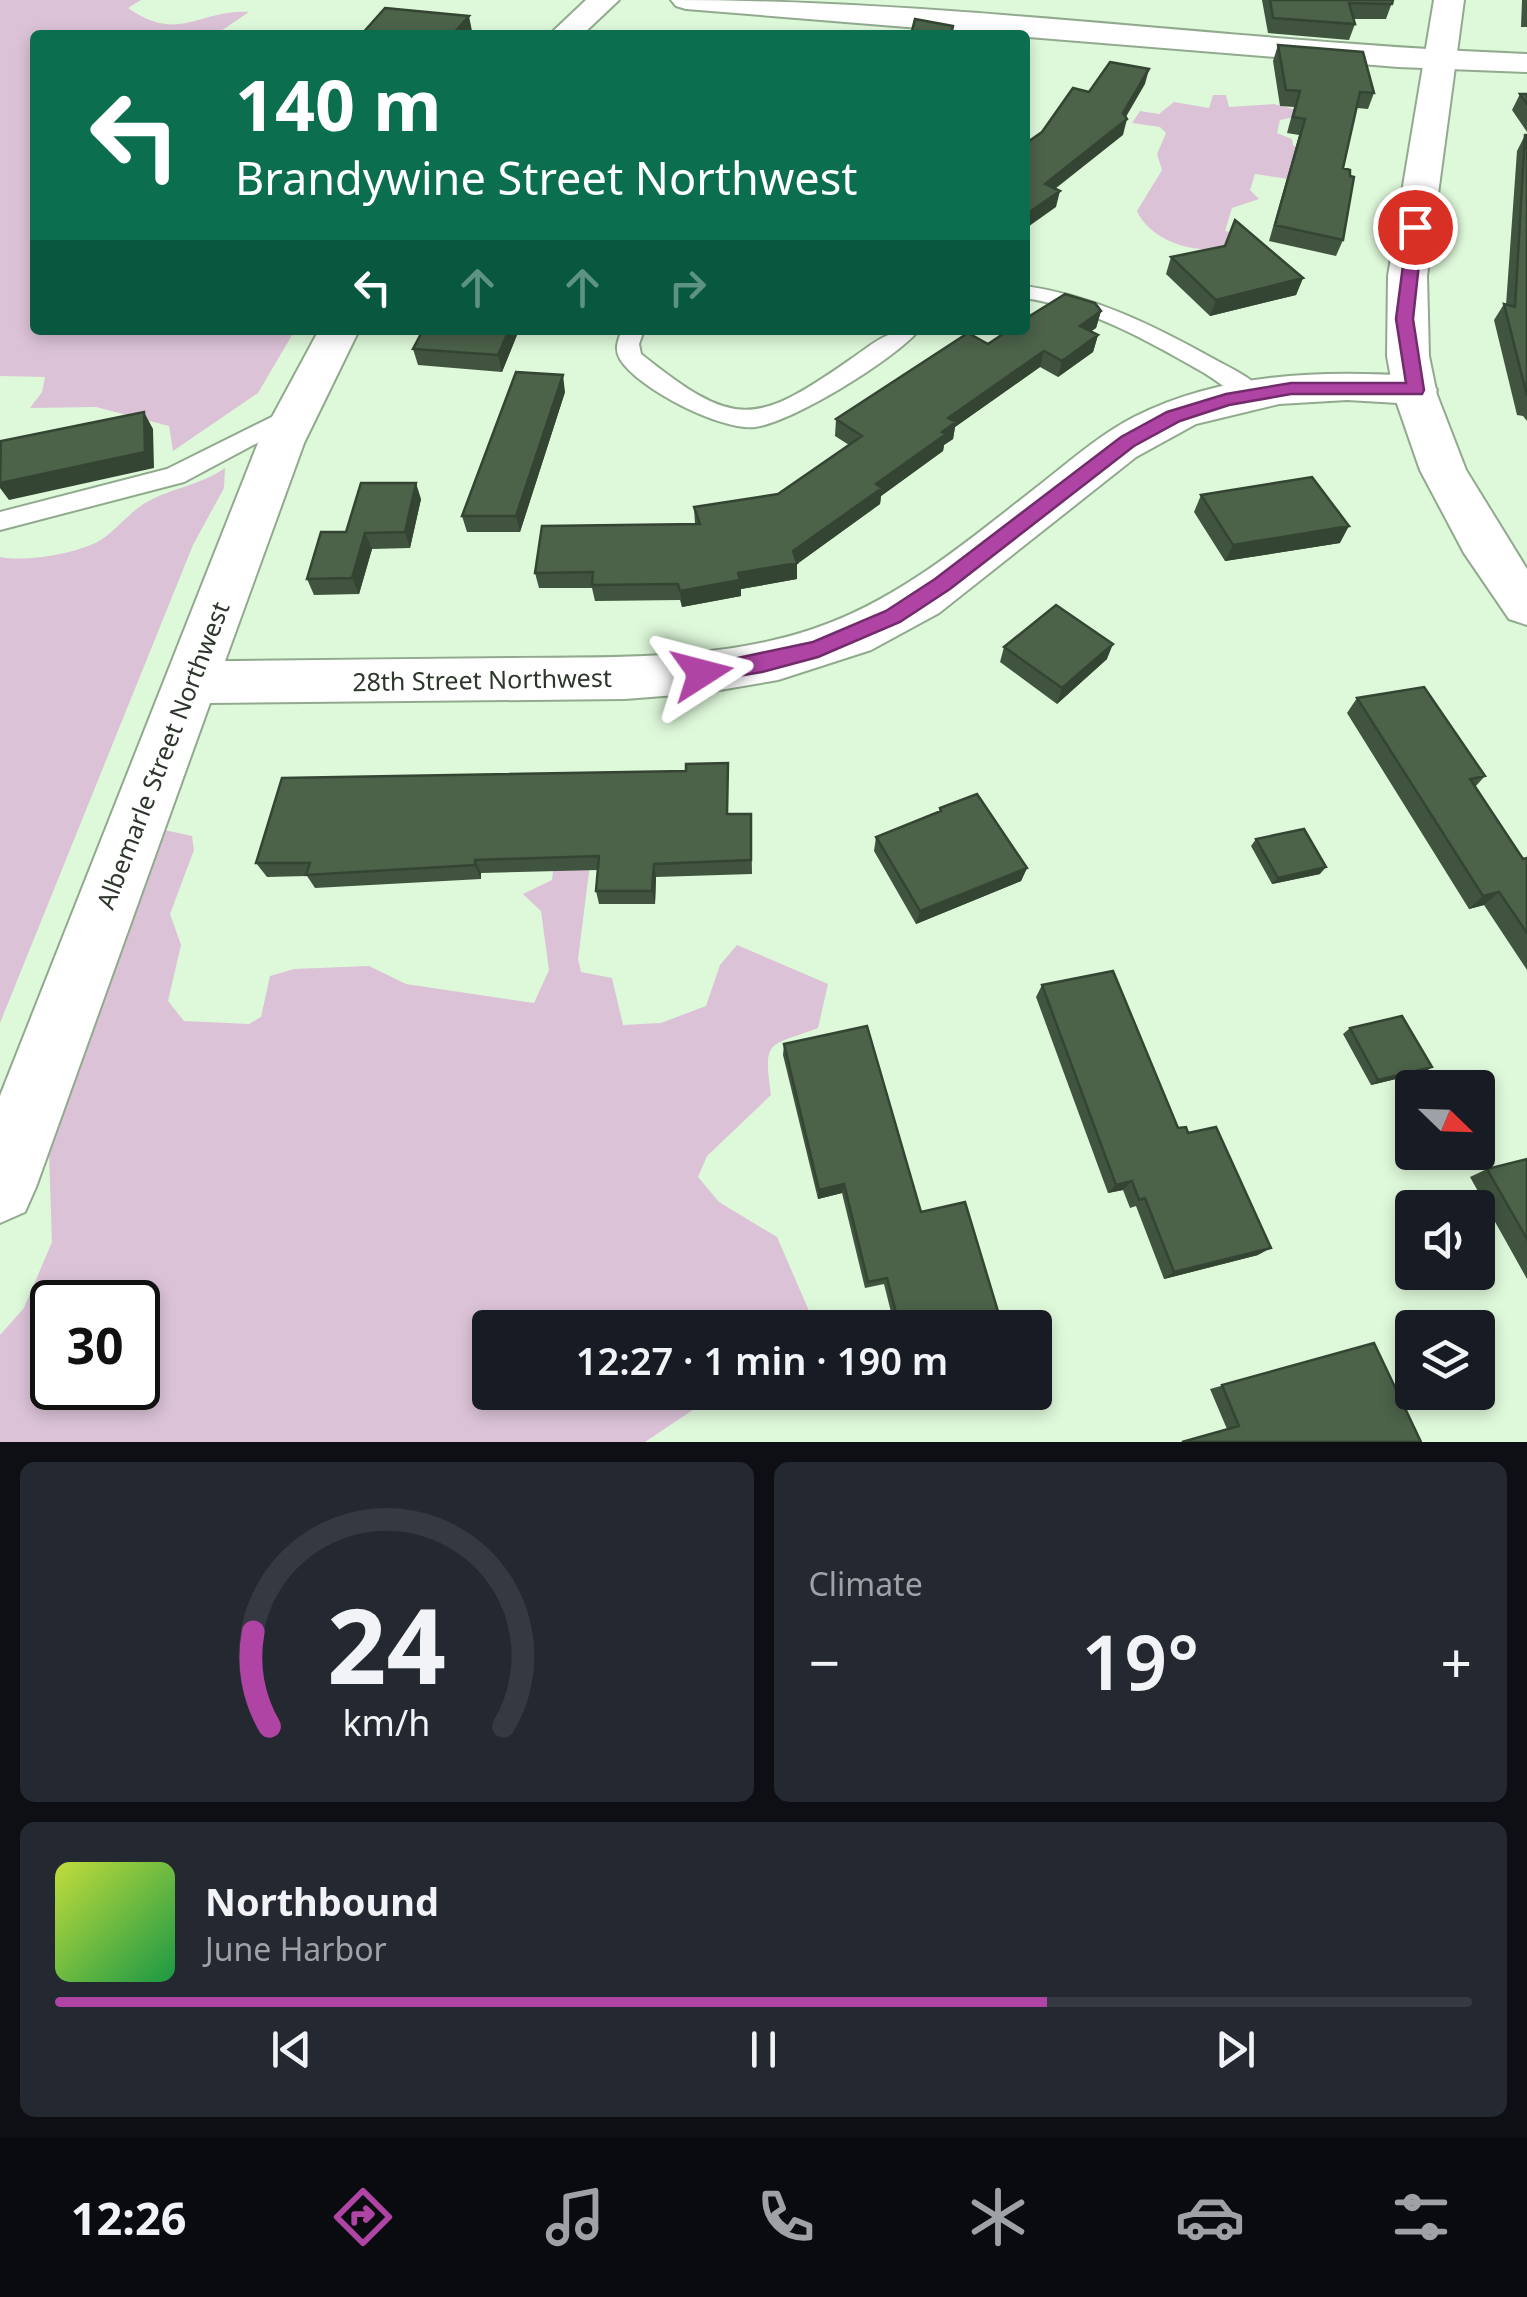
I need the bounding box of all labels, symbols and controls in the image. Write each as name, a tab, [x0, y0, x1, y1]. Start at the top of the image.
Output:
text: 140 m	[235, 56, 442, 152]
icon: left	[70, 70, 200, 200]
text: Brandywine Street Northwest	[235, 147, 857, 208]
pin	[1373, 185, 1458, 270]
icon: arrive	[1388, 200, 1443, 255]
icon: left	[345, 260, 400, 315]
icon: ahead	[450, 260, 505, 315]
icon: ahead	[555, 260, 610, 315]
icon: right	[660, 260, 715, 315]
street label: Albemarle Street Northwest	[88, 596, 236, 914]
position arrow	[650, 621, 754, 725]
street label: 28th Street Northwest	[352, 660, 612, 698]
north arrow	[1395, 1070, 1495, 1170]
map controls	[1395, 1070, 1495, 1410]
button: sound	[1395, 1190, 1495, 1290]
speed limit sign: 30	[30, 1280, 160, 1410]
button: layers	[1395, 1310, 1495, 1410]
text: 12:27 · 1 min · 190 m	[576, 1334, 948, 1386]
text: Climate	[809, 1562, 923, 1605]
text: 24	[327, 1573, 446, 1714]
text: 19°	[1081, 1610, 1199, 1712]
text: −	[809, 1624, 840, 1699]
text: +	[1441, 1624, 1472, 1699]
text: km/h	[343, 1698, 431, 1746]
text: Northbound	[205, 1875, 439, 1927]
text: June Harbor	[205, 1927, 387, 1970]
icon: previous	[264, 2022, 319, 2077]
icon: pause	[736, 2022, 791, 2077]
icon: next	[1208, 2022, 1263, 2077]
icon: directions	[328, 2182, 398, 2252]
icon: music	[540, 2182, 610, 2252]
icon: phone	[751, 2182, 821, 2252]
icon: climate	[963, 2182, 1033, 2252]
icon: car	[1175, 2182, 1245, 2252]
icon: filters	[1386, 2182, 1456, 2252]
text: 12:26	[71, 2187, 186, 2248]

